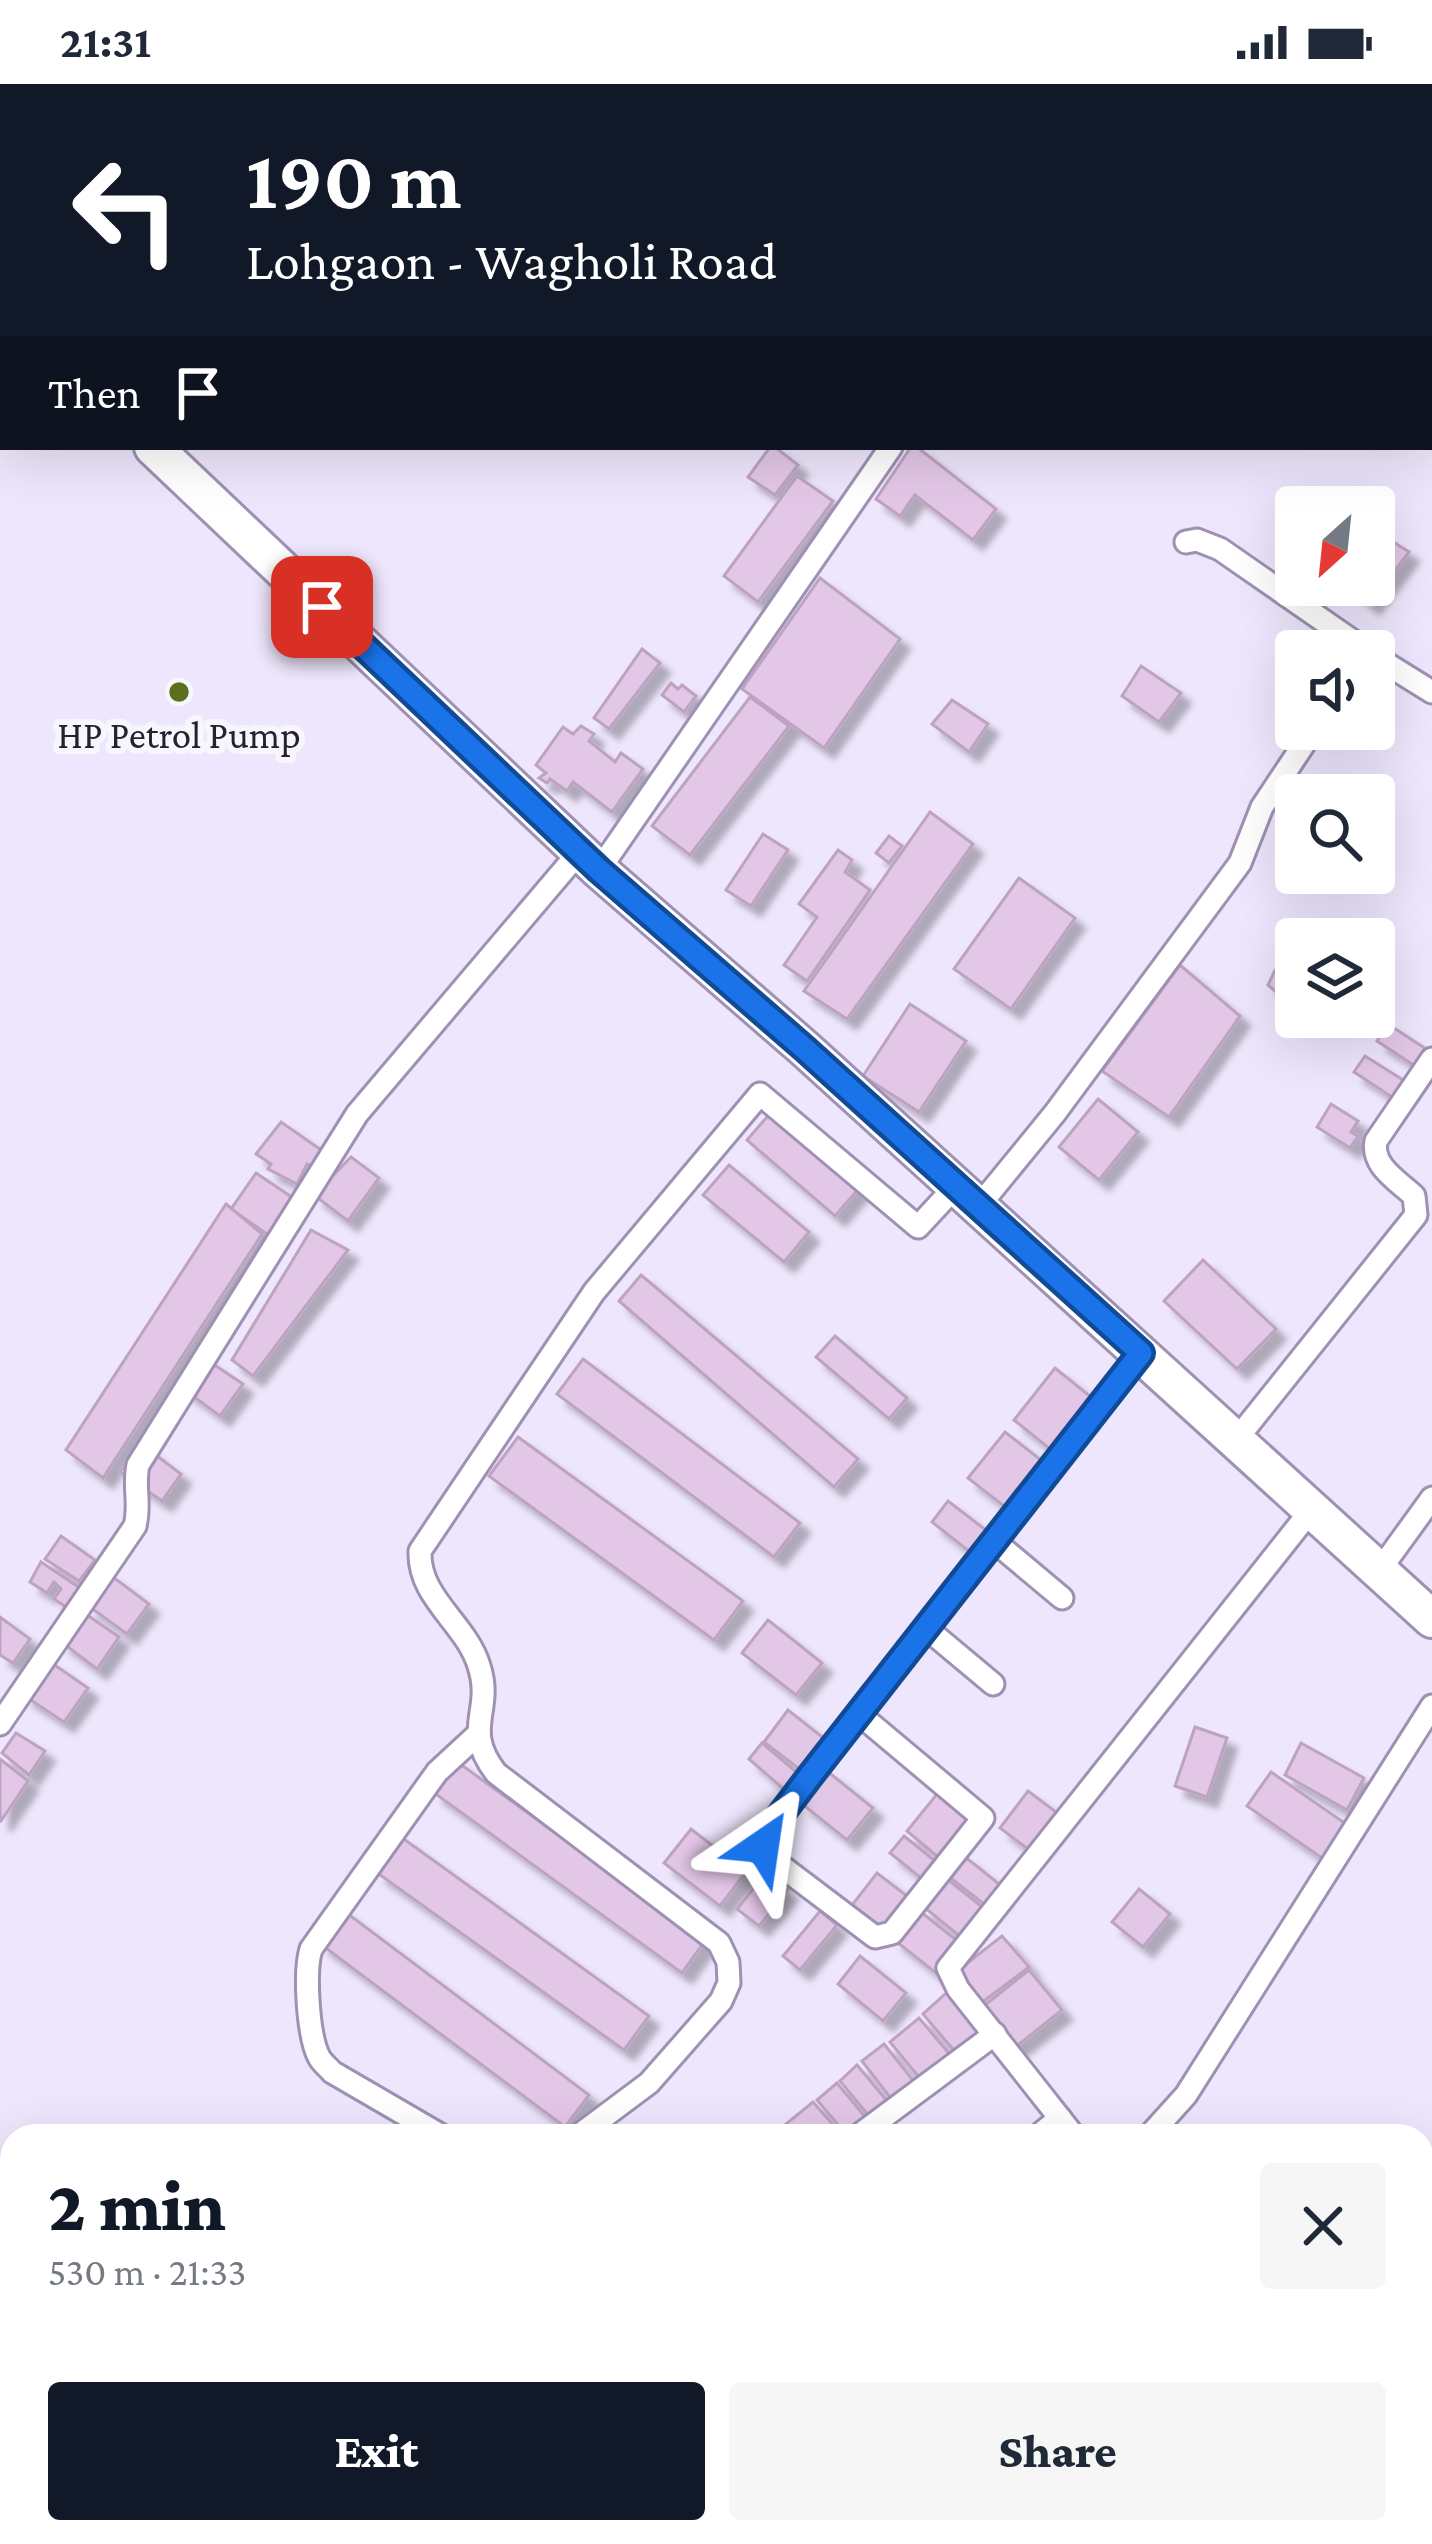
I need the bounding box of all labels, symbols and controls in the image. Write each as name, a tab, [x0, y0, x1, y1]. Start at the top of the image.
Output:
text: 21:31	[60, 17, 151, 67]
icon: left	[48, 132, 204, 288]
text: 190 m	[246, 133, 462, 226]
text: Lohgaon - Wagholi Road	[246, 231, 777, 291]
icon: arrive	[165, 360, 231, 426]
text: Then	[48, 368, 141, 418]
north arrow	[1275, 486, 1395, 606]
map controls	[1275, 486, 1395, 1038]
pin	[271, 556, 373, 658]
icon: arrive	[289, 574, 355, 640]
button: sound	[1275, 630, 1395, 750]
marker: HP Petrol Pump	[166, 679, 192, 705]
place label: HP Petrol Pump	[57, 713, 301, 757]
button: search	[1275, 774, 1395, 894]
button: layers	[1275, 918, 1395, 1038]
position arrow	[700, 1783, 826, 1909]
button: close	[1260, 2163, 1386, 2289]
text: 2 min	[48, 2165, 226, 2245]
text: 530 m · 21:33	[48, 2250, 246, 2293]
button: Exit	[48, 2382, 705, 2520]
button: Share	[729, 2382, 1386, 2520]

